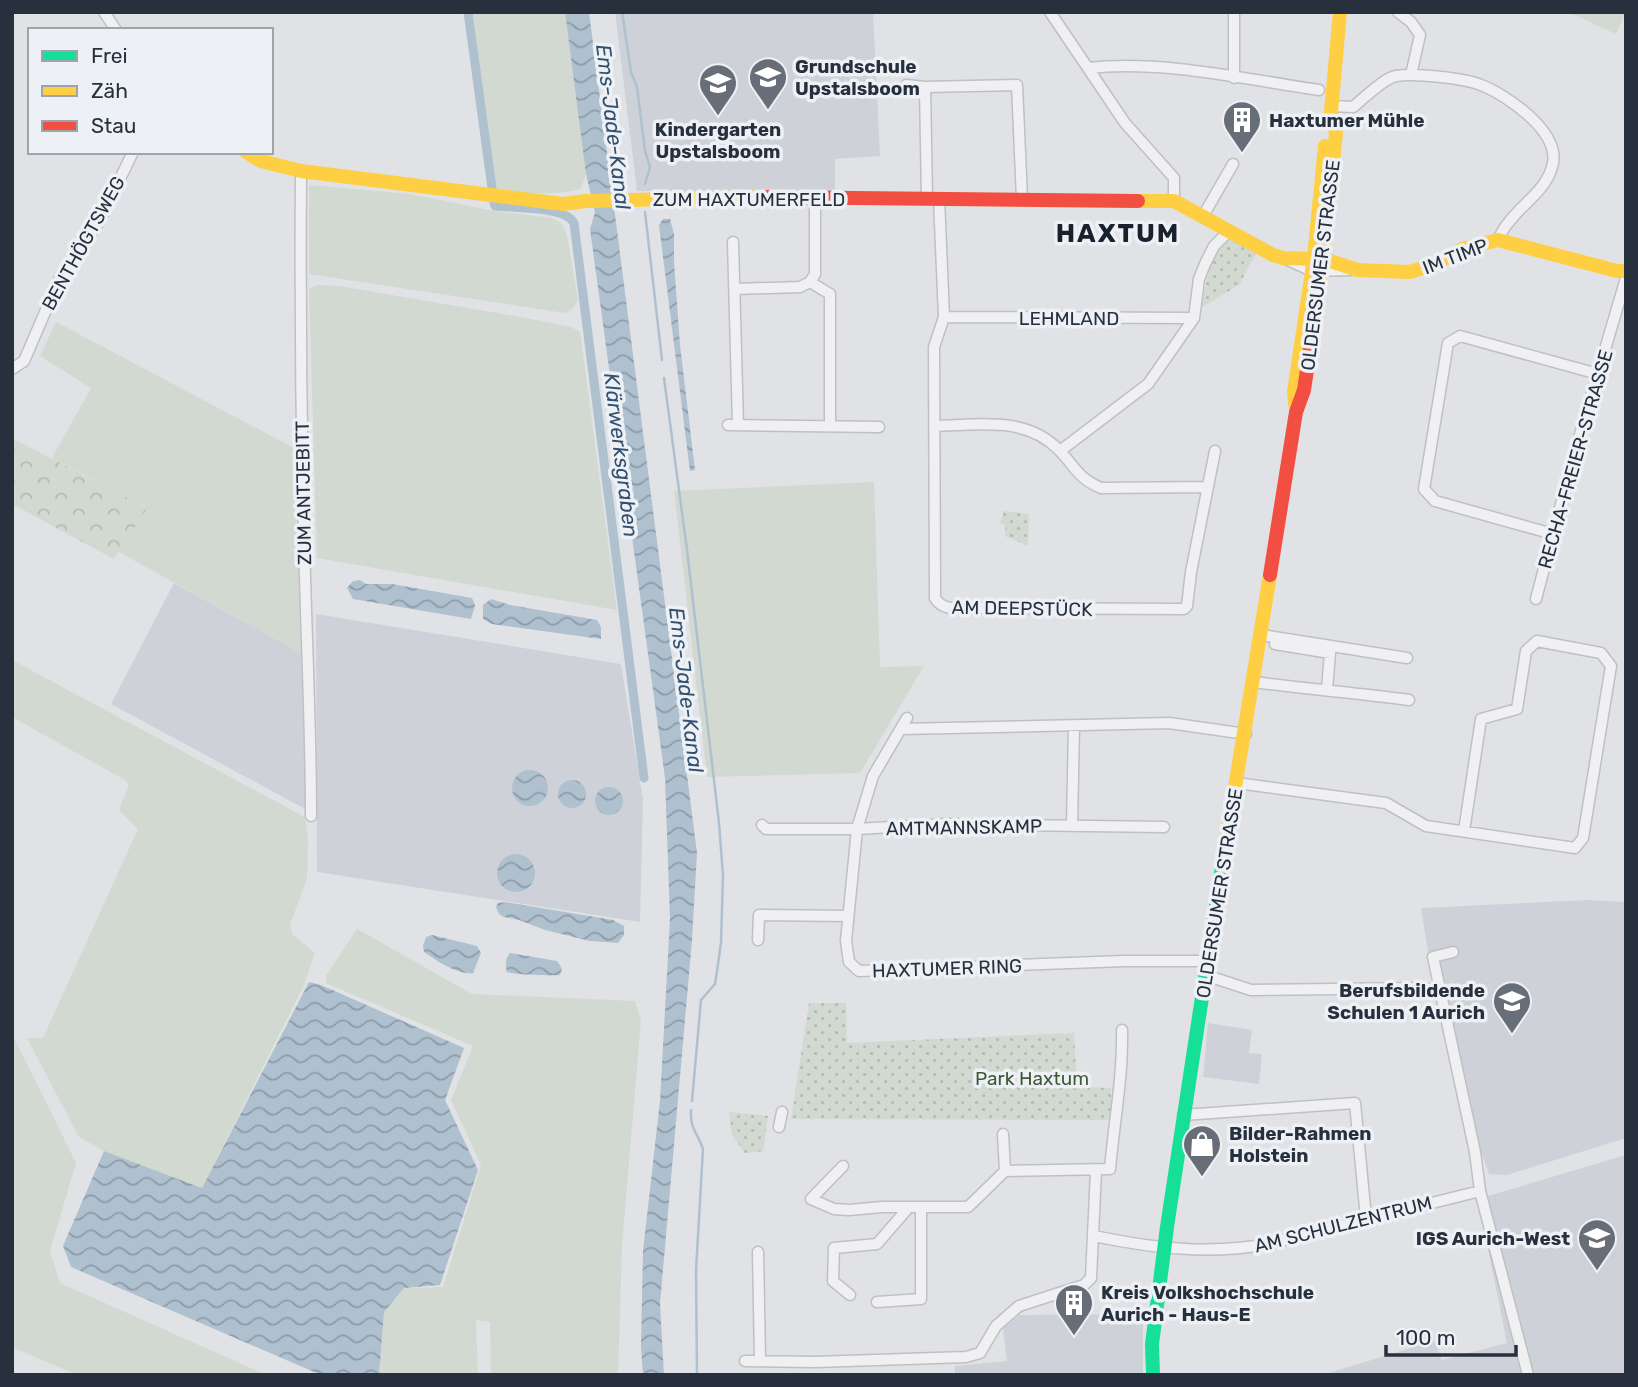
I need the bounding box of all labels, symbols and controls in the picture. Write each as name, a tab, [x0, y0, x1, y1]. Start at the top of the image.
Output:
legend	[28, 28, 273, 154]
text: Frei	[91, 43, 128, 68]
water label: Ems-Jade-Kanal	[591, 43, 636, 212]
place label: Grundschule Upstalsboom	[795, 55, 920, 100]
school or university icon: Grundschule Upstalsboom	[747, 56, 789, 111]
school or university icon: Kindergarten Upstalsboom	[697, 62, 739, 117]
text: Zäh	[91, 78, 128, 103]
building icon: Haxtumer Mühle	[1221, 99, 1263, 154]
place label: Haxtumer Mühle	[1269, 109, 1425, 132]
text: Stau	[91, 113, 137, 138]
place label: Kindergarten Upstalsboom	[655, 118, 781, 163]
street label: OLDERSUMER STRASSE	[1296, 158, 1345, 372]
street label: BENTHÖGTSWEG	[37, 172, 130, 314]
street label: ZUM HAXTUMERFELD	[653, 188, 845, 211]
district label: HAXTUM	[1056, 218, 1180, 249]
street label: IM TIMP	[1419, 234, 1491, 279]
street label: LEHMLAND	[1019, 307, 1119, 330]
street label: RECHA-FREIER-STRASSE	[1533, 347, 1618, 571]
water label: Klärwerksgraben	[599, 371, 644, 539]
street label: ZUM ANTJEBITT	[291, 421, 316, 565]
street label: AM DEEPSTÜCK	[951, 596, 1093, 621]
water label: Ems-Jade-Kanal	[664, 606, 709, 775]
street label: OLDERSUMER STRASSE	[1192, 786, 1247, 1000]
street label: AMTMANNSKAMP	[886, 815, 1042, 840]
street label: HAXTUMER RING	[872, 954, 1022, 983]
place label: Berufsbildende Schulen 1 Aurich	[1327, 979, 1485, 1024]
school or university icon: Berufsbildende Schulen 1 Aurich	[1491, 980, 1533, 1035]
park label: Park Haxtum	[975, 1067, 1089, 1090]
place label: Bilder-Rahmen Holstein	[1229, 1122, 1371, 1167]
shop icon: Bilder-Rahmen Holstein	[1181, 1123, 1223, 1178]
street label: AM SCHULZENTRUM	[1252, 1191, 1434, 1258]
school or university icon: IGS Aurich-West	[1576, 1217, 1618, 1272]
place label: IGS Aurich-West	[1416, 1227, 1570, 1250]
place label: Kreis Volkshochschule Aurich - Haus-E	[1101, 1281, 1314, 1326]
building icon: Kreis Volkshochschule Aurich - Haus-E	[1053, 1282, 1095, 1337]
scale bar	[1386, 1314, 1516, 1358]
text: 100 m	[1396, 1325, 1455, 1350]

